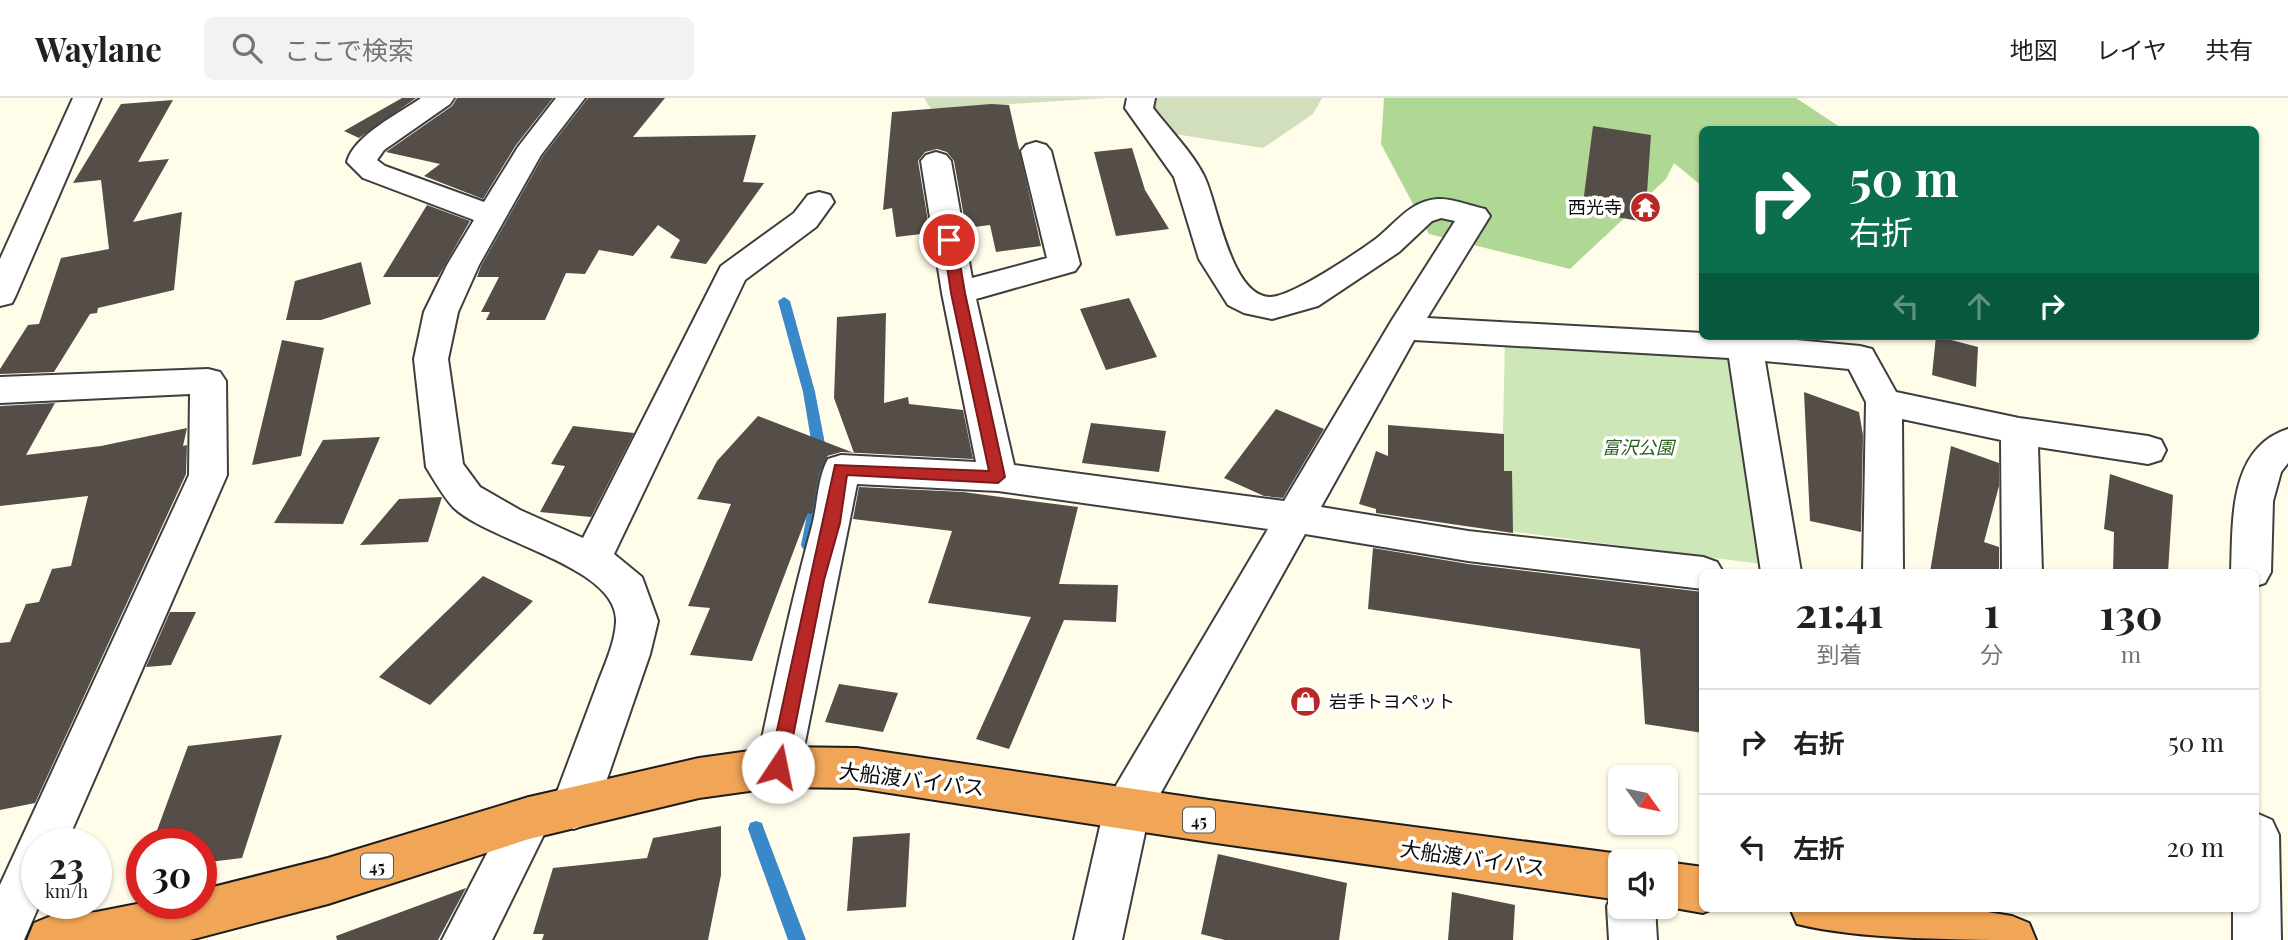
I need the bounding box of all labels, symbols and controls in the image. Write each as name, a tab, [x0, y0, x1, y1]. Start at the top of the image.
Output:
search box	[204, 17, 694, 80]
text: Waylane	[35, 26, 162, 70]
icon: search	[228, 29, 266, 67]
text: ここで検索	[284, 32, 414, 67]
text: 地図	[2010, 33, 2058, 65]
text: レイヤ	[2096, 33, 2167, 65]
text: 共有	[2205, 33, 2253, 65]
text: 50 m	[1849, 144, 1959, 209]
icon: right	[1734, 154, 1825, 245]
temple icon: 西光寺	[1628, 190, 1662, 224]
place label: 西光寺	[1568, 195, 1622, 219]
text: 右折	[1849, 209, 1913, 252]
pin	[919, 210, 979, 270]
icon: arrive	[930, 221, 968, 259]
icon: left	[1887, 287, 1925, 325]
icon: ahead	[1960, 287, 1998, 325]
icon: right	[2033, 287, 2071, 325]
park label: 富沢公園	[1602, 435, 1677, 459]
text: 21:41	[1795, 583, 1884, 639]
text: 1	[1983, 583, 2000, 639]
text: 130	[2099, 585, 2163, 641]
text: 到着	[1817, 638, 1863, 669]
text: 分	[1980, 638, 2003, 669]
text: m	[2121, 638, 2141, 669]
shop icon: 岩手トヨペット	[1289, 684, 1323, 718]
place label: 岩手トヨペット	[1329, 689, 1455, 713]
icon: right	[1734, 723, 1772, 761]
text: 50 m	[2168, 724, 2224, 759]
text: 右折	[1793, 725, 1845, 760]
position arrow	[741, 730, 815, 804]
street label: 大船渡バイパス	[838, 755, 986, 801]
north arrow	[1608, 765, 1678, 835]
map controls	[1608, 765, 1678, 919]
road number: 45	[1183, 807, 1215, 832]
speed limit sign: 30	[126, 828, 217, 919]
icon: left	[1734, 828, 1772, 866]
text: 20 m	[2166, 829, 2224, 864]
text: 左折	[1793, 830, 1845, 865]
street label: 大船渡バイパス	[1398, 833, 1548, 881]
text: 23	[49, 841, 84, 888]
button: sound	[1608, 849, 1678, 919]
road number: 45	[361, 853, 393, 878]
text: km/h	[45, 879, 88, 903]

